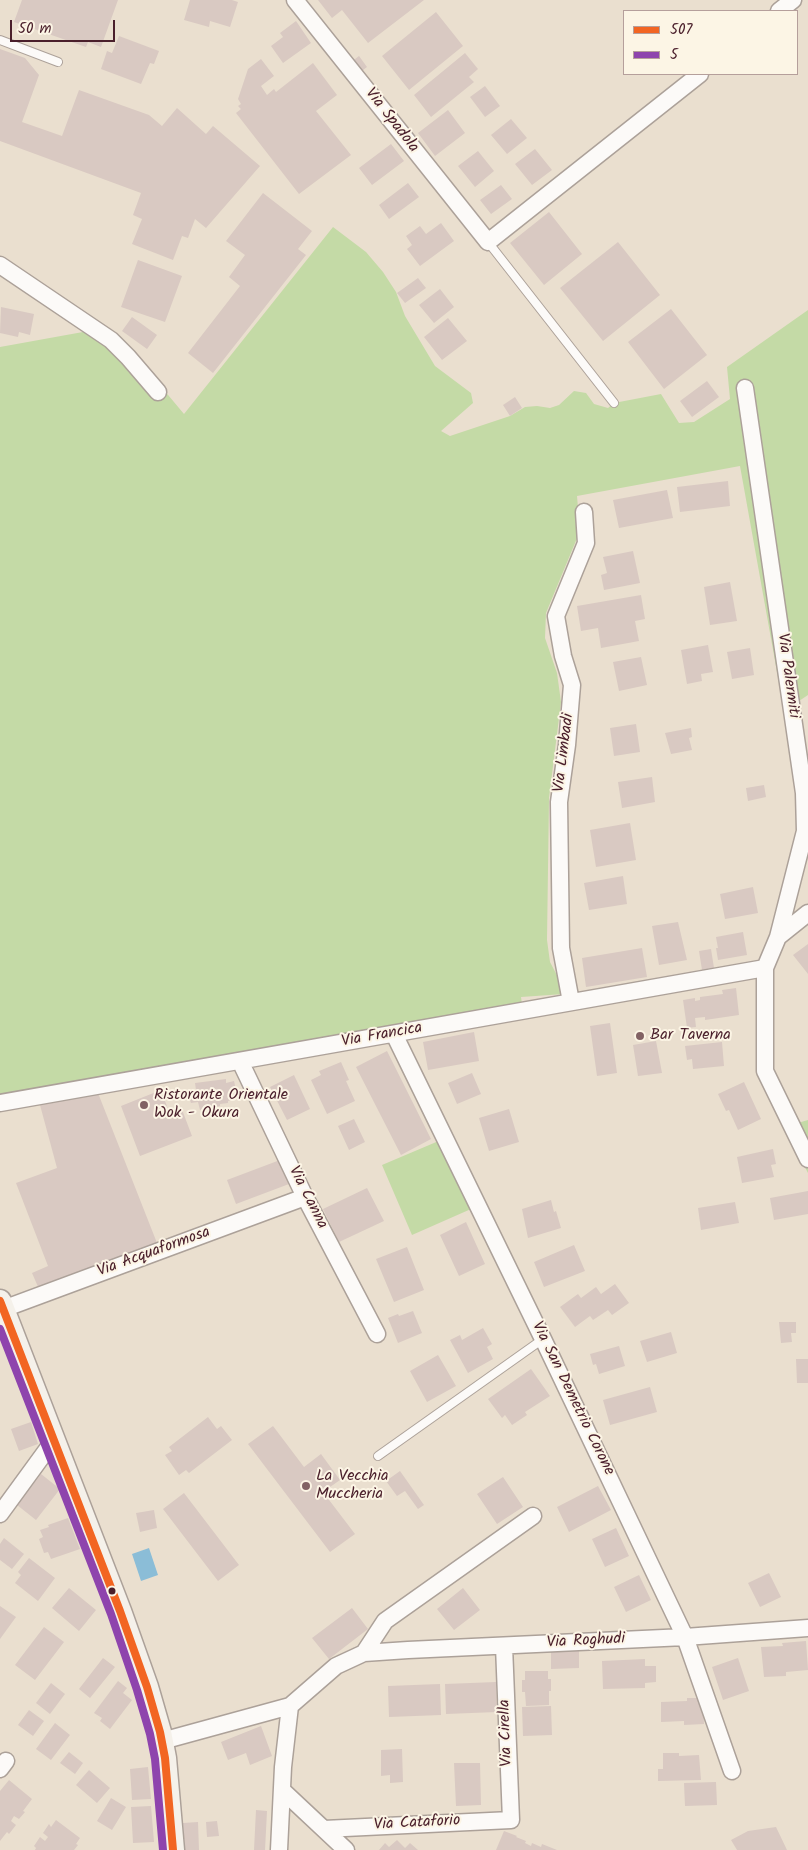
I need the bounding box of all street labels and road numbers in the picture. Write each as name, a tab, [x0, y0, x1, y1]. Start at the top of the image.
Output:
street label: Via Spadola	[360, 85, 422, 157]
street label: Via Palermiti	[772, 632, 802, 720]
street label: Via Limbadi	[551, 713, 579, 793]
street label: Via Francica	[340, 1019, 424, 1053]
street label: Via Canna	[283, 1163, 331, 1233]
street label: Via Acquaformosa	[95, 1224, 213, 1282]
street label: Via San Demetrio Corone	[526, 1319, 618, 1479]
street label: Via Roghudi	[546, 1630, 626, 1654]
street label: Via Cirella	[496, 1699, 518, 1767]
street label: Via Cataforio	[373, 1812, 461, 1836]

